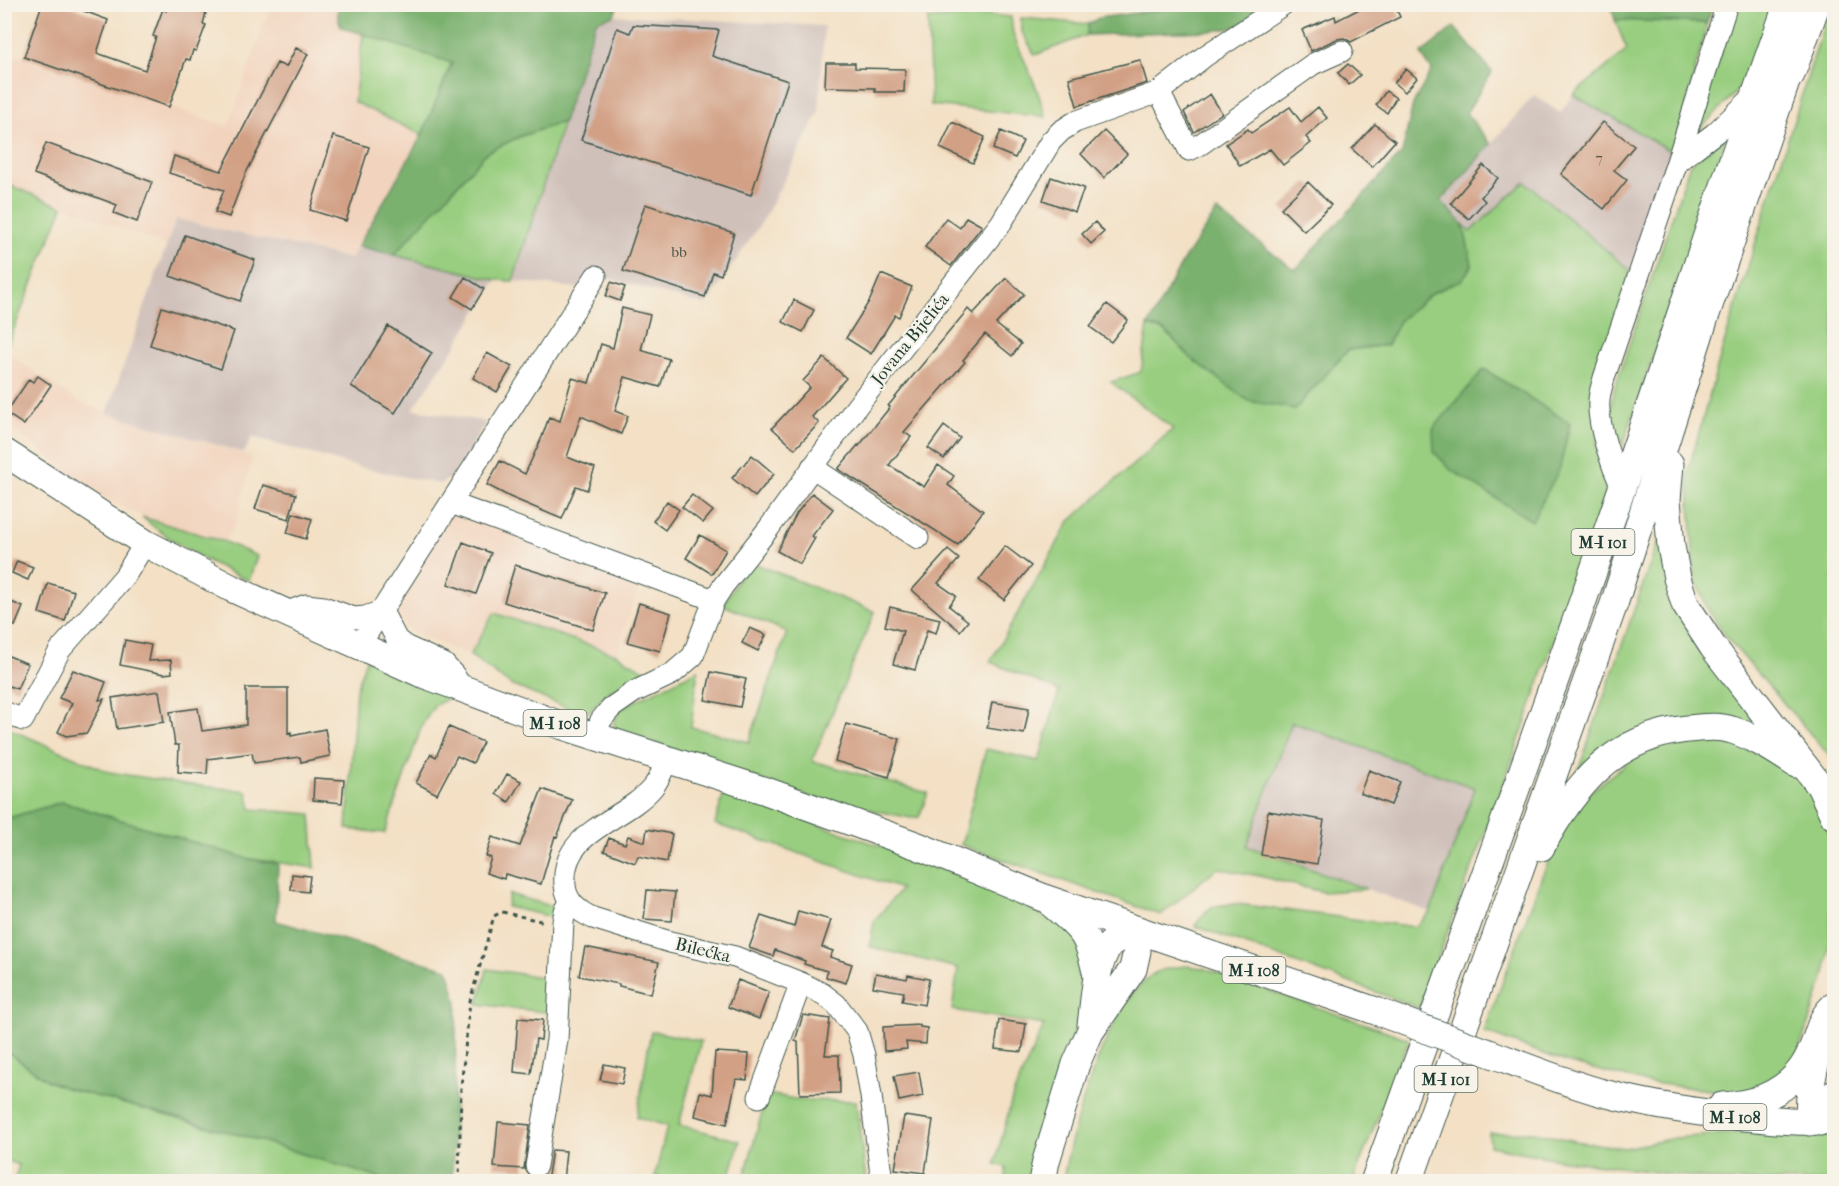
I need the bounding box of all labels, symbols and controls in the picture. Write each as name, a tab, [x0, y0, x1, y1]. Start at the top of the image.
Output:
house number: 7	[1595, 149, 1603, 167]
house number: bb	[670, 243, 687, 261]
street label: Jovana Bijelića	[866, 289, 954, 391]
road number: M-I 101	[1572, 529, 1634, 555]
road number: M-I 108	[524, 710, 586, 736]
street label: Bilećka	[673, 933, 733, 968]
road number: M-I 108	[1222, 957, 1286, 983]
road number: M-I 101	[1414, 1066, 1478, 1092]
road number: M-I 108	[1704, 1104, 1766, 1130]

